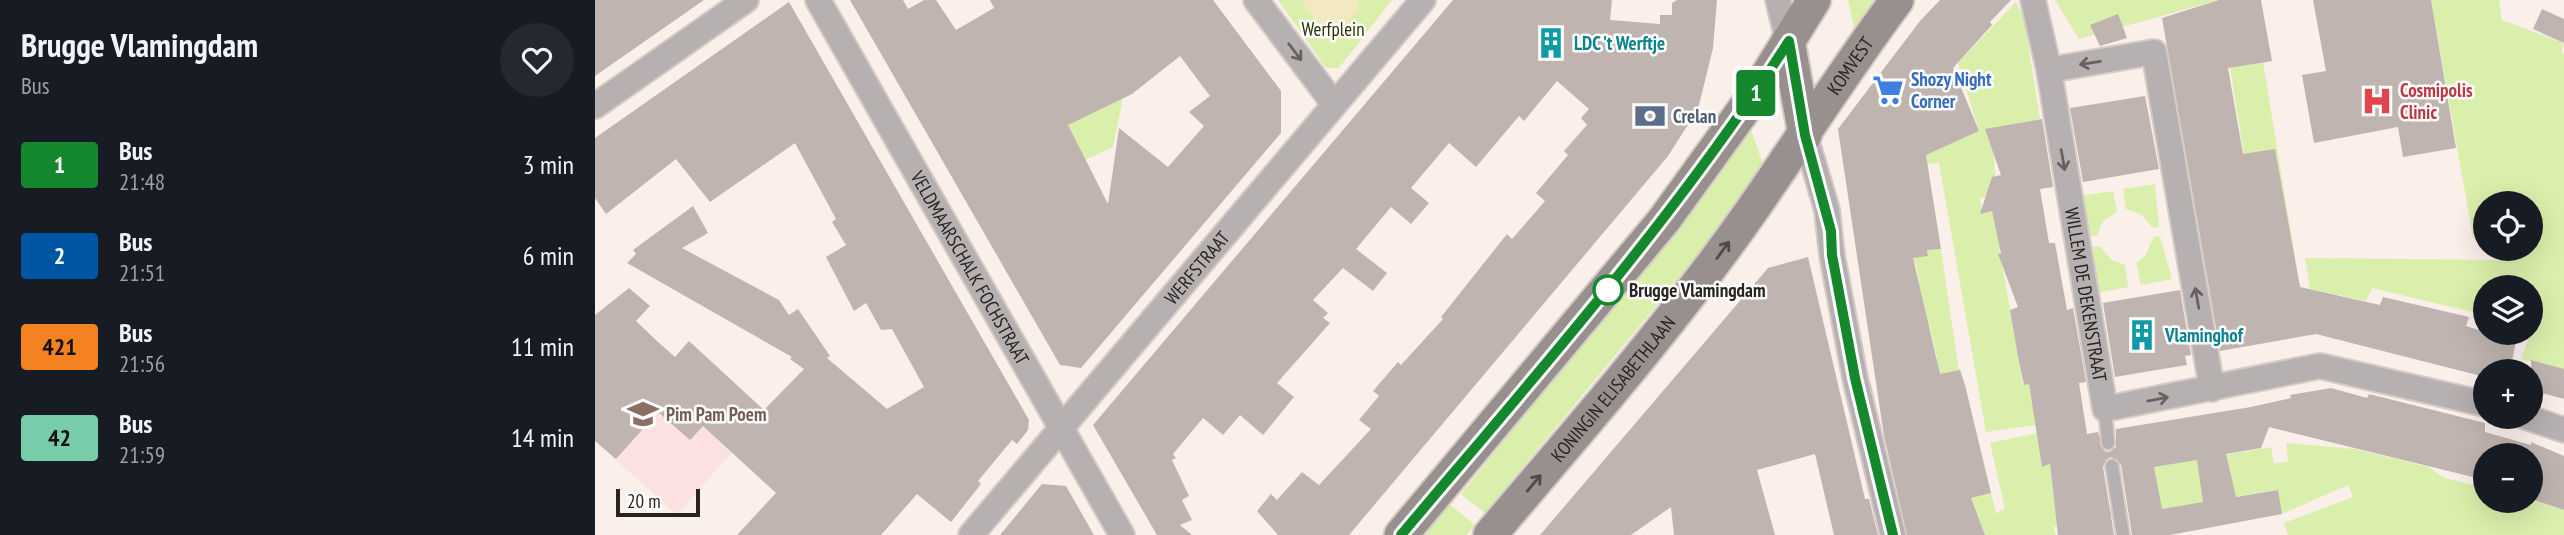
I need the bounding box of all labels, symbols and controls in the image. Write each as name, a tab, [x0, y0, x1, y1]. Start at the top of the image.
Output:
park label: Werfplein	[1301, 17, 1365, 41]
text: Brugge Vlamingdam	[21, 23, 258, 66]
button: heart	[500, 23, 574, 97]
building icon: LDC 't Werftje	[1534, 26, 1568, 60]
place label: LDC 't Werftje	[1574, 31, 1665, 55]
street label: KOMVEST	[1822, 32, 1879, 99]
one-way arrow	[1287, 42, 1302, 61]
one-way arrow	[2079, 57, 2102, 70]
place label: Shozy Night Corner	[1911, 67, 1992, 113]
line badge: 1	[1733, 70, 1779, 116]
text: Bus	[21, 71, 50, 100]
supermarket icon: Shozy Night Corner	[1871, 73, 1905, 107]
text: 1	[1750, 77, 1762, 108]
place label: Cosmipolis Clinic	[2400, 78, 2473, 124]
hospital icon: Cosmipolis Clinic	[2360, 84, 2394, 118]
bank icon: Crelan	[1633, 99, 1667, 133]
place label: Crelan	[1673, 104, 1716, 128]
text: Bus	[119, 134, 152, 167]
text: 3 min	[523, 148, 574, 181]
one-way arrow	[2057, 148, 2070, 171]
text: 1	[54, 149, 65, 180]
street label: VELDMAARSCHALK FOCHSTRAAT	[905, 166, 1035, 369]
text: 21:48	[119, 167, 165, 196]
map controls	[2473, 191, 2543, 513]
button: locate	[2473, 191, 2543, 261]
street label: WILLEM DE DEKENSTRAAT	[2060, 206, 2112, 384]
text: Bus	[119, 225, 152, 258]
street label: WERFSTRAAT	[1159, 226, 1235, 309]
text: 6 min	[523, 239, 574, 272]
text: 2	[54, 240, 65, 271]
one-way arrow	[1716, 241, 1730, 260]
text: 21:51	[119, 258, 165, 287]
marker: Brugge Vlamingdam	[1593, 275, 1623, 305]
button: layers	[2473, 275, 2543, 345]
place label: Brugge Vlamingdam	[1629, 278, 1765, 302]
one-way arrow	[2190, 287, 2203, 310]
street label: KONINGIN ELISABETHLAAN	[1545, 311, 1680, 467]
text: Bus	[119, 316, 152, 349]
building icon: Vlaminghof	[2125, 318, 2159, 352]
place label: Vlaminghof	[2164, 323, 2244, 347]
text: 11 min	[511, 330, 574, 363]
text: 421	[42, 331, 77, 362]
text: 21:56	[119, 349, 165, 378]
button: +	[2473, 359, 2543, 429]
one-way arrow	[2147, 392, 2169, 406]
school or university icon: Pim Pam Poem	[626, 397, 660, 431]
place label: Pim Pam Poem	[666, 402, 766, 426]
text: Bus	[119, 407, 152, 440]
text: 14 min	[511, 421, 574, 454]
text: 42	[48, 422, 71, 453]
text: 21:59	[119, 440, 165, 469]
button: −	[2473, 443, 2543, 513]
one-way arrow	[1526, 474, 1541, 492]
scale bar	[616, 486, 700, 518]
text: 20 m	[627, 489, 661, 513]

